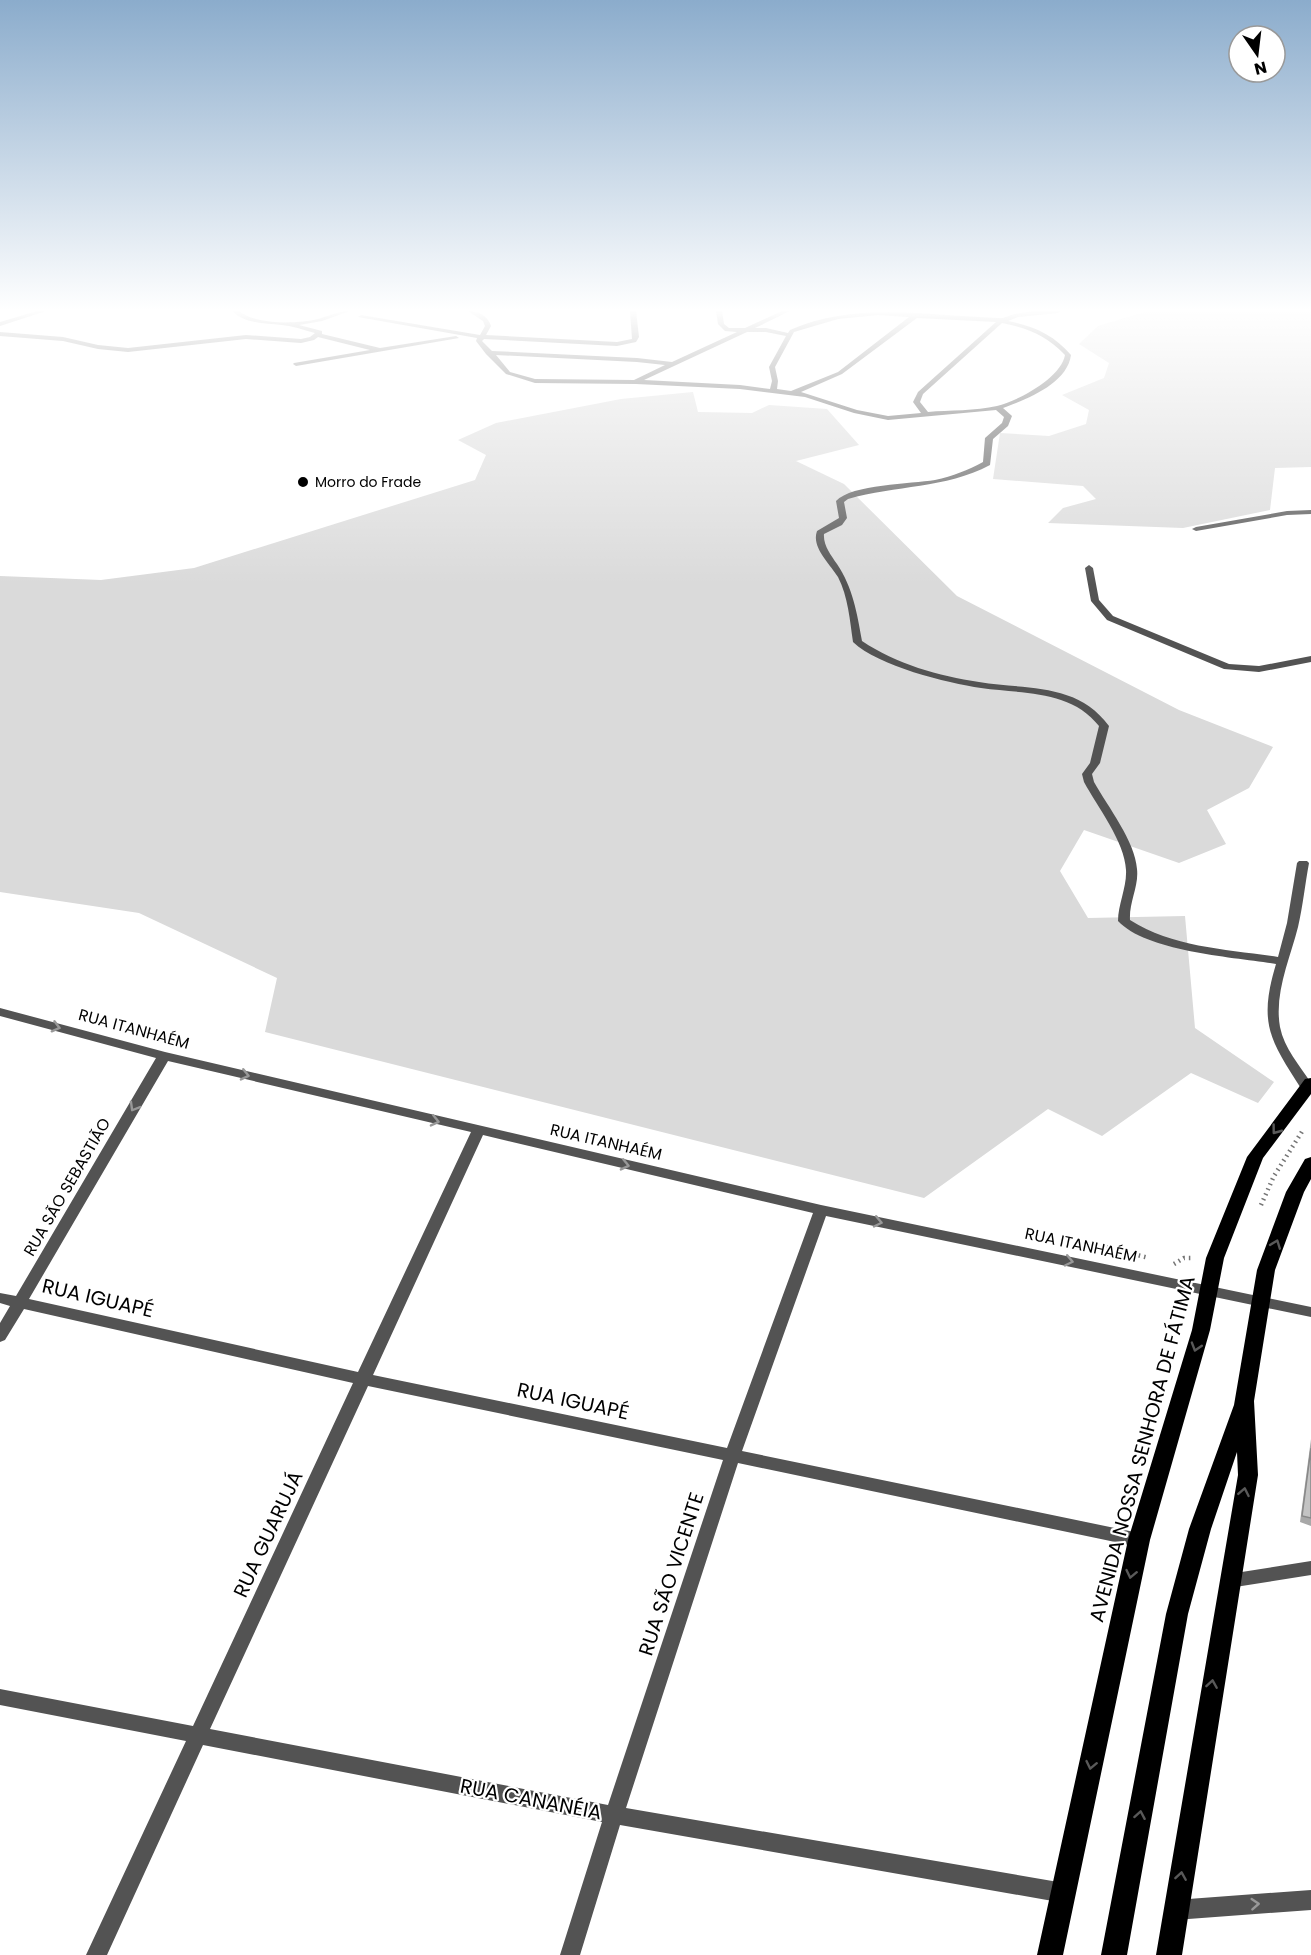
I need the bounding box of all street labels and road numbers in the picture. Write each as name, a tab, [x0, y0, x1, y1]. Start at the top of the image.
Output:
street label: RUA ITANHAÉM	[76, 1003, 192, 1055]
street label: RUA SÃO SEBASTIÃO	[18, 1114, 116, 1260]
street label: RUA ITANHAÉM	[548, 1118, 664, 1166]
street label: RUA ITANHAÉM	[1023, 1222, 1139, 1268]
street label: RUA IGUAPÉ	[39, 1272, 157, 1324]
street label: AVENIDA NOSSA SENHORA DE FÁTIMA	[1082, 1273, 1202, 1625]
street label: RUA IGUAPÉ	[514, 1375, 632, 1427]
street label: RUA GUARUJÁ	[226, 1466, 310, 1602]
street label: RUA SÃO VICENTE	[631, 1489, 711, 1659]
street label: RUA CANANÉIA	[458, 1772, 604, 1826]

